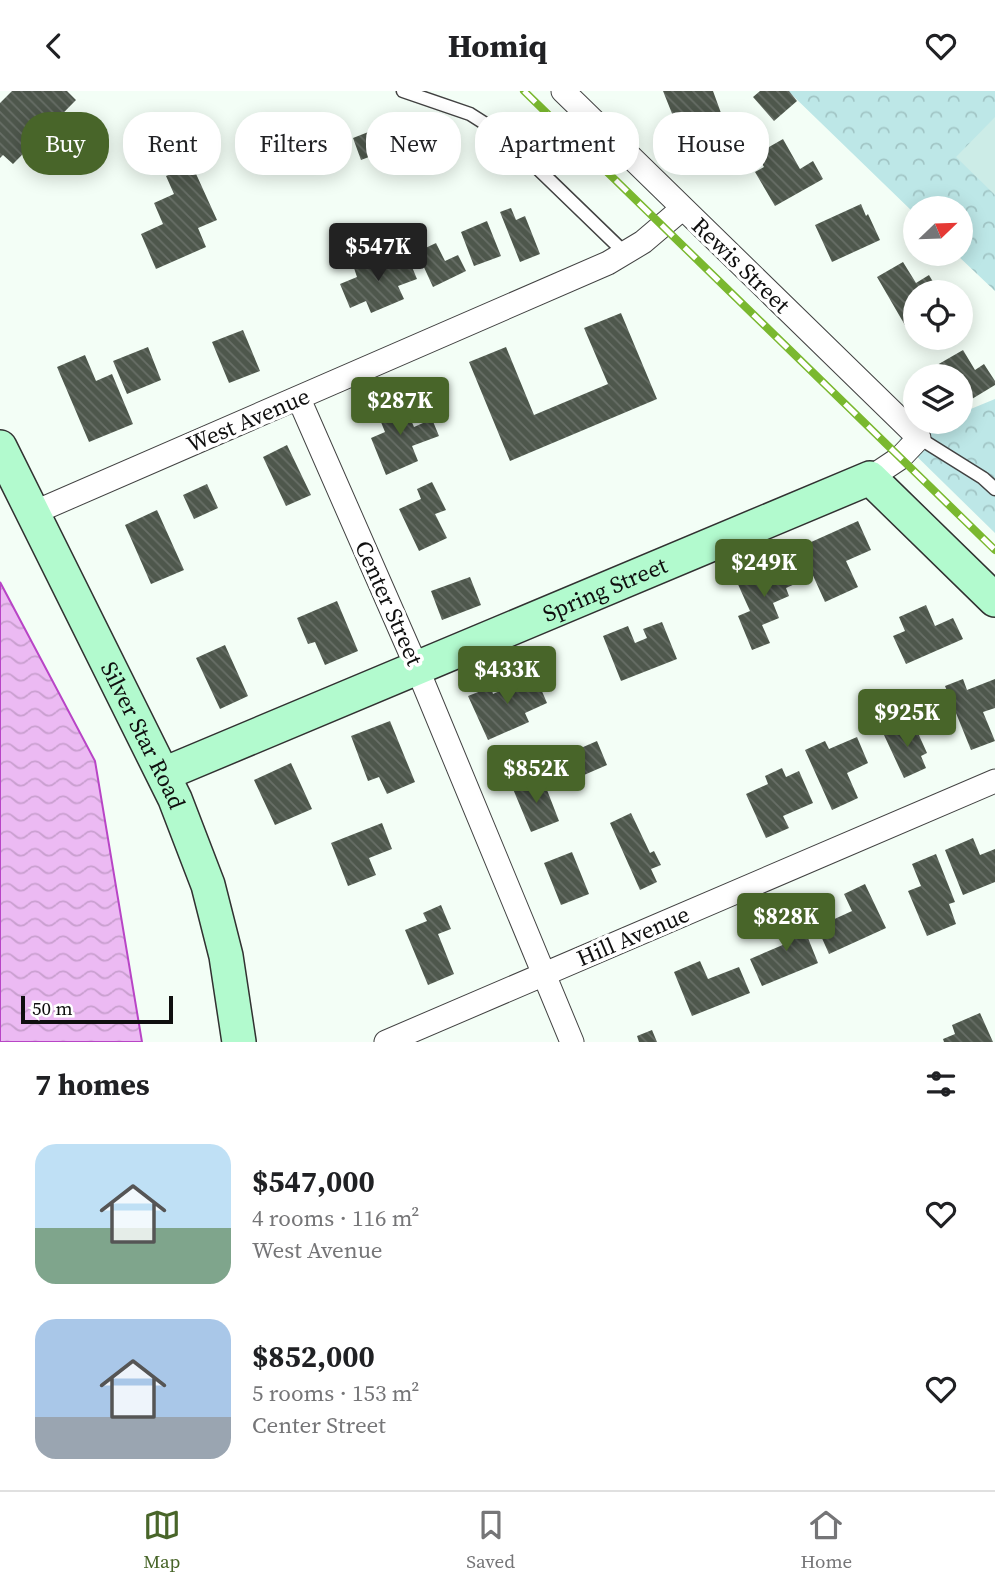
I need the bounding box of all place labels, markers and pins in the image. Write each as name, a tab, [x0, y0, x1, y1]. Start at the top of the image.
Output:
pin: $547K	[329, 223, 427, 283]
pin: $287K	[351, 377, 449, 437]
pin: $249K	[715, 539, 813, 599]
pin: $433K	[458, 647, 556, 706]
pin: $925K	[858, 689, 956, 749]
pin: $852K	[487, 745, 585, 805]
pin: $828K	[737, 893, 835, 953]

